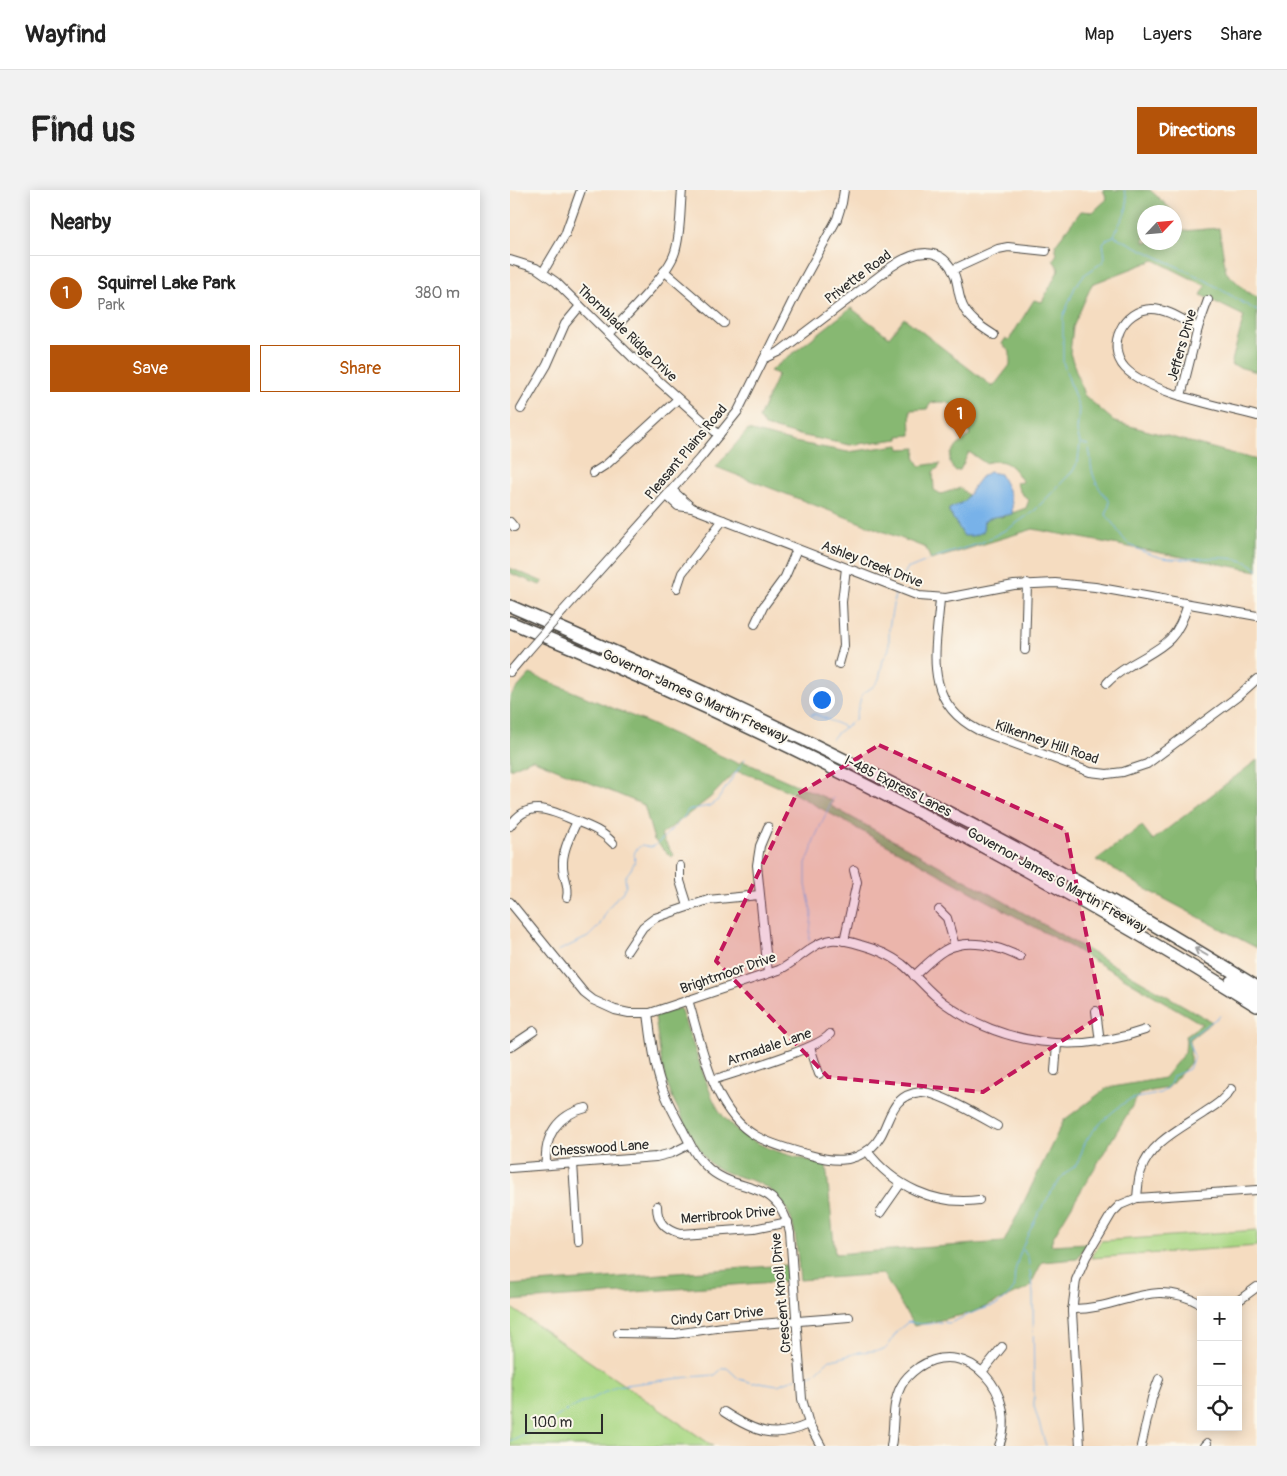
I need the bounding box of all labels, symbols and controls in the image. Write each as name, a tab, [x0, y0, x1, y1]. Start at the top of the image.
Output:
text: Wayfind	[25, 20, 106, 49]
text: Map	[1085, 23, 1114, 46]
text: Layers	[1142, 23, 1192, 46]
text: Share	[1220, 23, 1262, 46]
button: Directions	[1137, 107, 1257, 154]
text: Find us	[30, 108, 135, 152]
north arrow	[1137, 205, 1182, 250]
text: Nearby	[50, 209, 111, 236]
street label: Privette Road	[821, 246, 895, 307]
text: Squirrel Lake Park	[97, 271, 235, 295]
street label: Thornblade Ridge Drive	[573, 281, 681, 385]
text: 1	[63, 283, 69, 303]
text: 380 m	[414, 283, 460, 303]
text: Park	[97, 295, 125, 315]
street label: Jeffers Drive	[1164, 307, 1200, 383]
button: Save	[50, 345, 250, 392]
button: Share	[260, 345, 460, 392]
pin: 1	[944, 398, 976, 439]
street label: Pleasant Plains Road	[641, 401, 731, 503]
street label: Ashley Creek Drive	[819, 537, 925, 591]
street label: Governor James G Martin Freeway	[600, 646, 790, 746]
your location	[809, 687, 835, 713]
street label: Kilkenney Hill Road	[993, 716, 1101, 768]
street label: I-485 Express Lanes	[842, 752, 955, 821]
street label: Governor James G Martin Freeway	[964, 824, 1150, 936]
one-way arrow	[1194, 947, 1208, 957]
street label: Brightmoor Drive	[678, 949, 778, 997]
street label: Armadale Lane	[724, 1025, 814, 1069]
street label: Chesswood Lane	[551, 1136, 649, 1160]
street label: Merribrook Drive	[680, 1202, 776, 1228]
street label: Crescent Knoll Drive	[767, 1232, 795, 1354]
map controls	[1197, 1296, 1242, 1431]
button: +	[1197, 1296, 1242, 1341]
street label: Cindy Carr Drive	[670, 1303, 764, 1329]
button: −	[1197, 1341, 1242, 1386]
button: locate	[1197, 1386, 1242, 1431]
scale bar	[525, 1411, 602, 1434]
text: 100 m	[532, 1414, 572, 1431]

